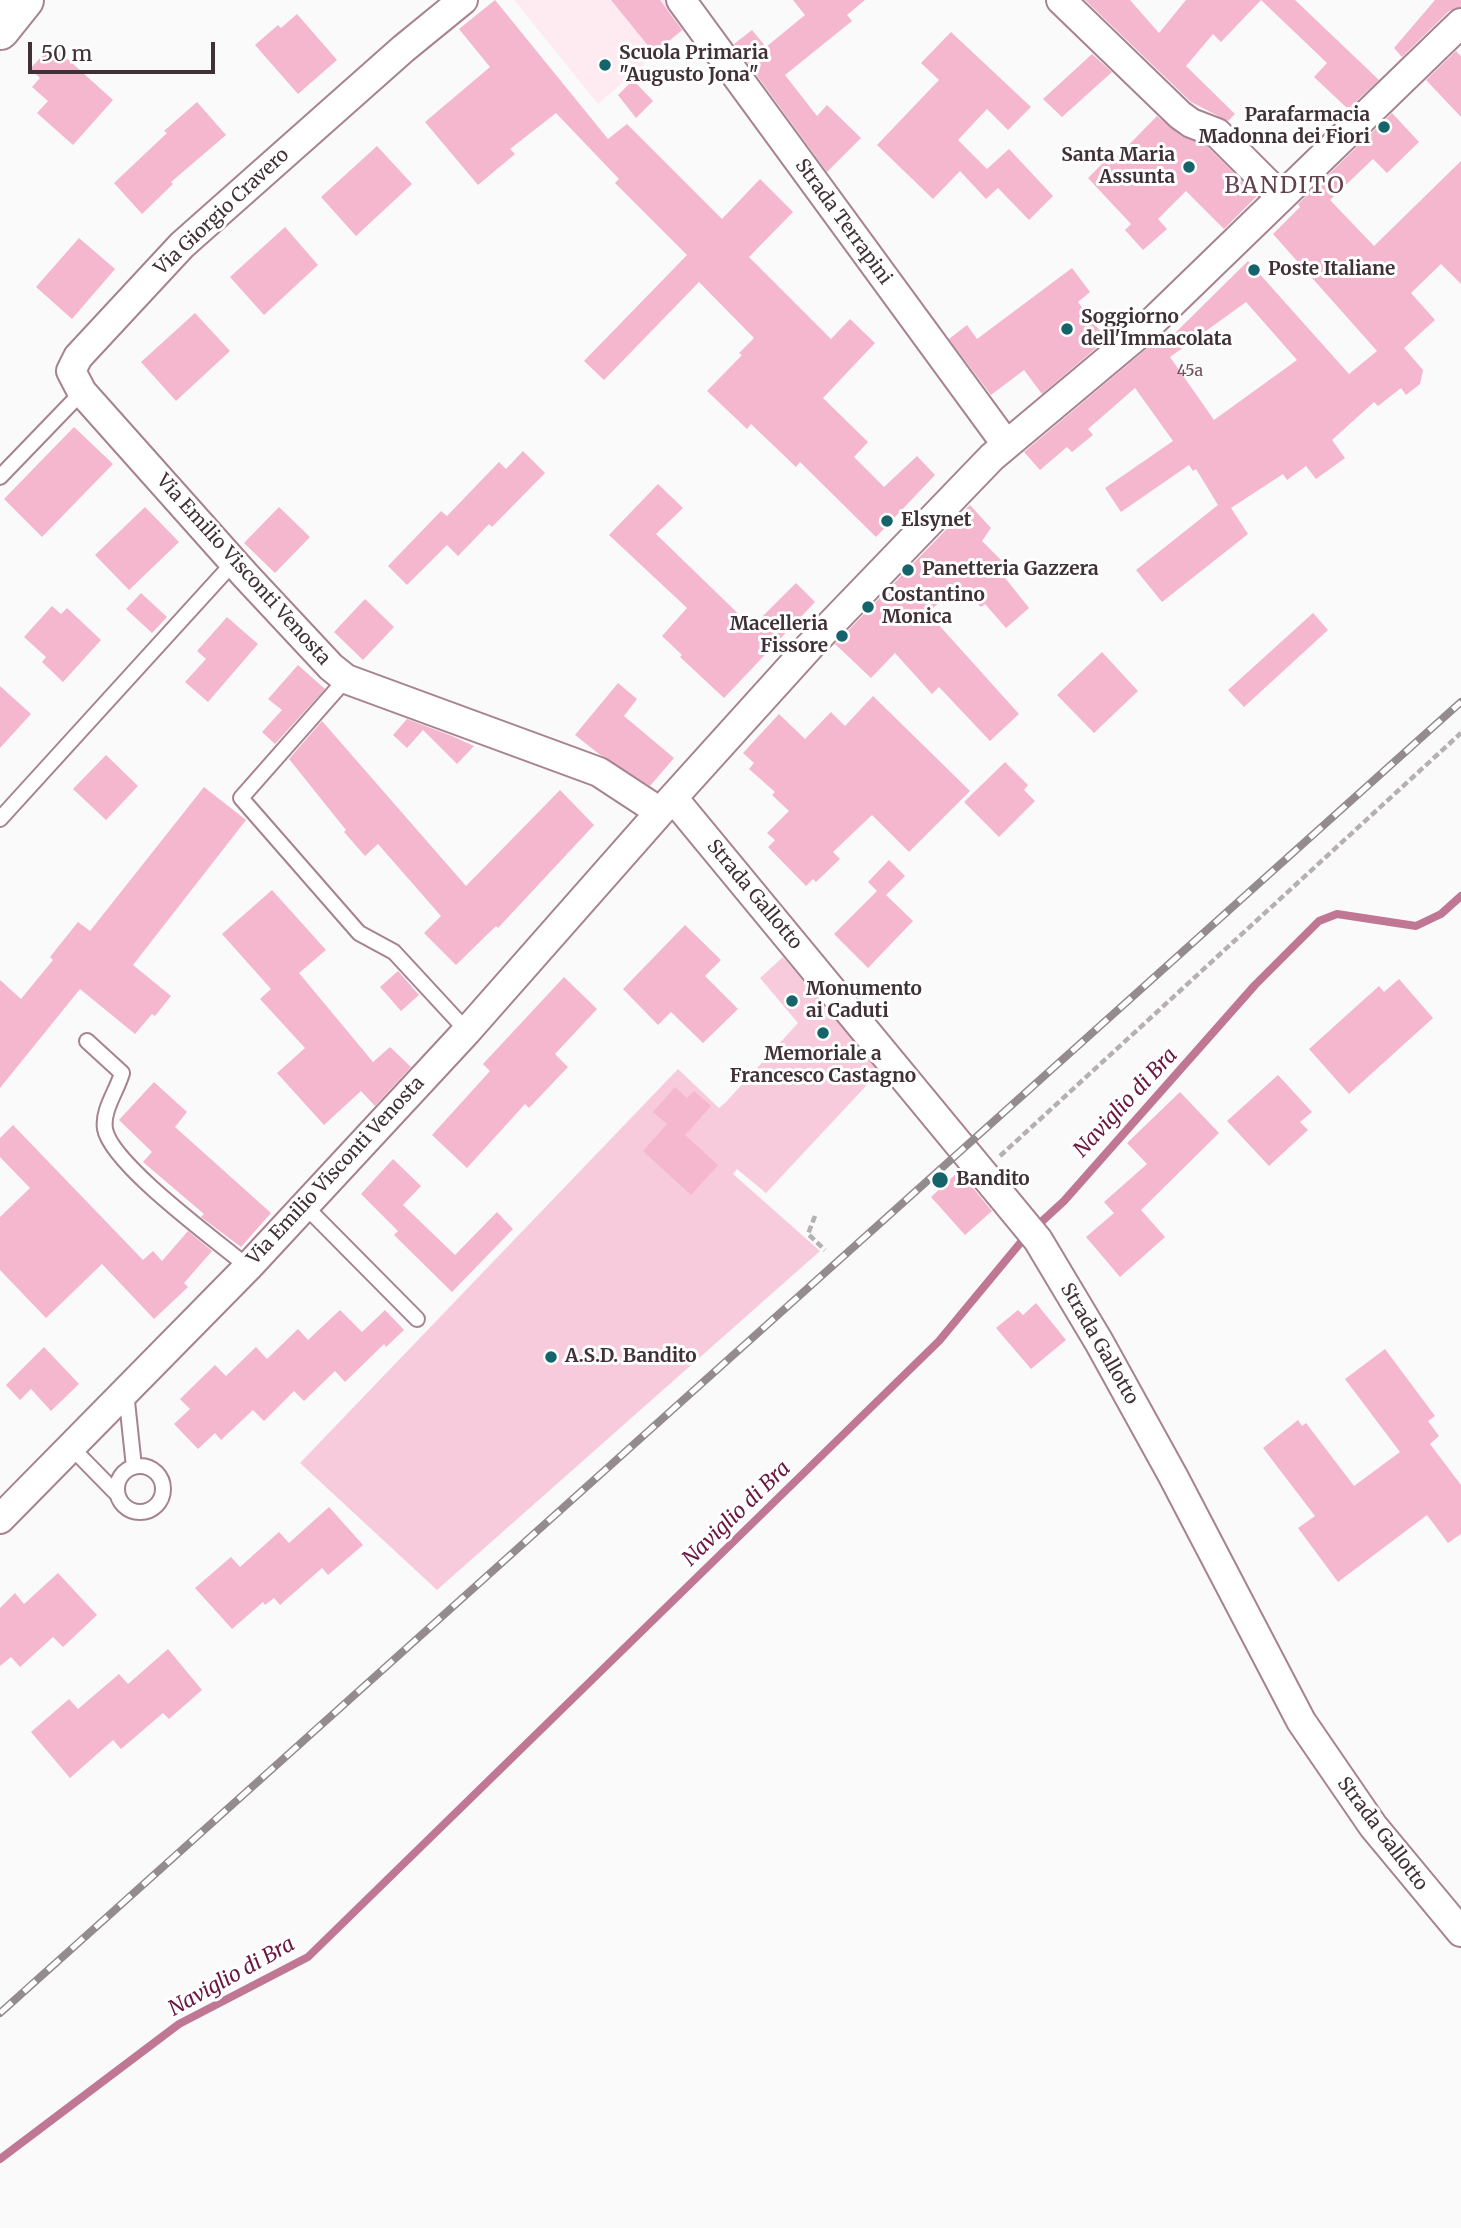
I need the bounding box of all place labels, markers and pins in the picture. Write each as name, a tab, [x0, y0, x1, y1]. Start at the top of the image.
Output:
place label: Scuola Primaria "Augusto Jona"	[619, 43, 769, 87]
marker: Scuola Primaria "Augusto Jona"	[597, 57, 613, 73]
place label: Parafarmacia Madonna dei Fiori	[1198, 105, 1370, 149]
marker: Parafarmacia Madonna dei Fiori	[1376, 119, 1392, 135]
place label: Santa Maria Assunta	[1061, 145, 1175, 189]
marker: Santa Maria Assunta	[1181, 159, 1197, 175]
place label: Poste Italiane	[1268, 259, 1395, 281]
marker: Poste Italiane	[1246, 262, 1262, 278]
place label: Soggiorno dell'Immacolata	[1081, 307, 1232, 351]
marker: Soggiorno dell'Immacolata	[1059, 321, 1075, 337]
place label: Elsynet	[901, 510, 971, 532]
marker: Elsynet	[879, 513, 895, 529]
place label: Panetteria Gazzera	[922, 559, 1099, 581]
marker: Panetteria Gazzera	[900, 562, 916, 578]
place label: Costantino Monica	[882, 585, 985, 629]
marker: Costantino Monica	[860, 599, 876, 615]
place label: Macelleria Fissore	[730, 614, 828, 658]
marker: Macelleria Fissore	[834, 628, 850, 644]
place label: Monumento ai Caduti	[806, 979, 922, 1023]
marker: Monumento ai Caduti	[784, 993, 800, 1009]
marker: Memoriale a Francesco Castagno	[815, 1025, 831, 1041]
place label: Memoriale a Francesco Castagno	[730, 1044, 916, 1088]
place label: Bandito	[956, 1169, 1030, 1191]
marker: Bandito	[930, 1170, 950, 1190]
place label: A.S.D. Bandito	[565, 1346, 697, 1368]
marker: A.S.D. Bandito	[543, 1349, 559, 1365]

